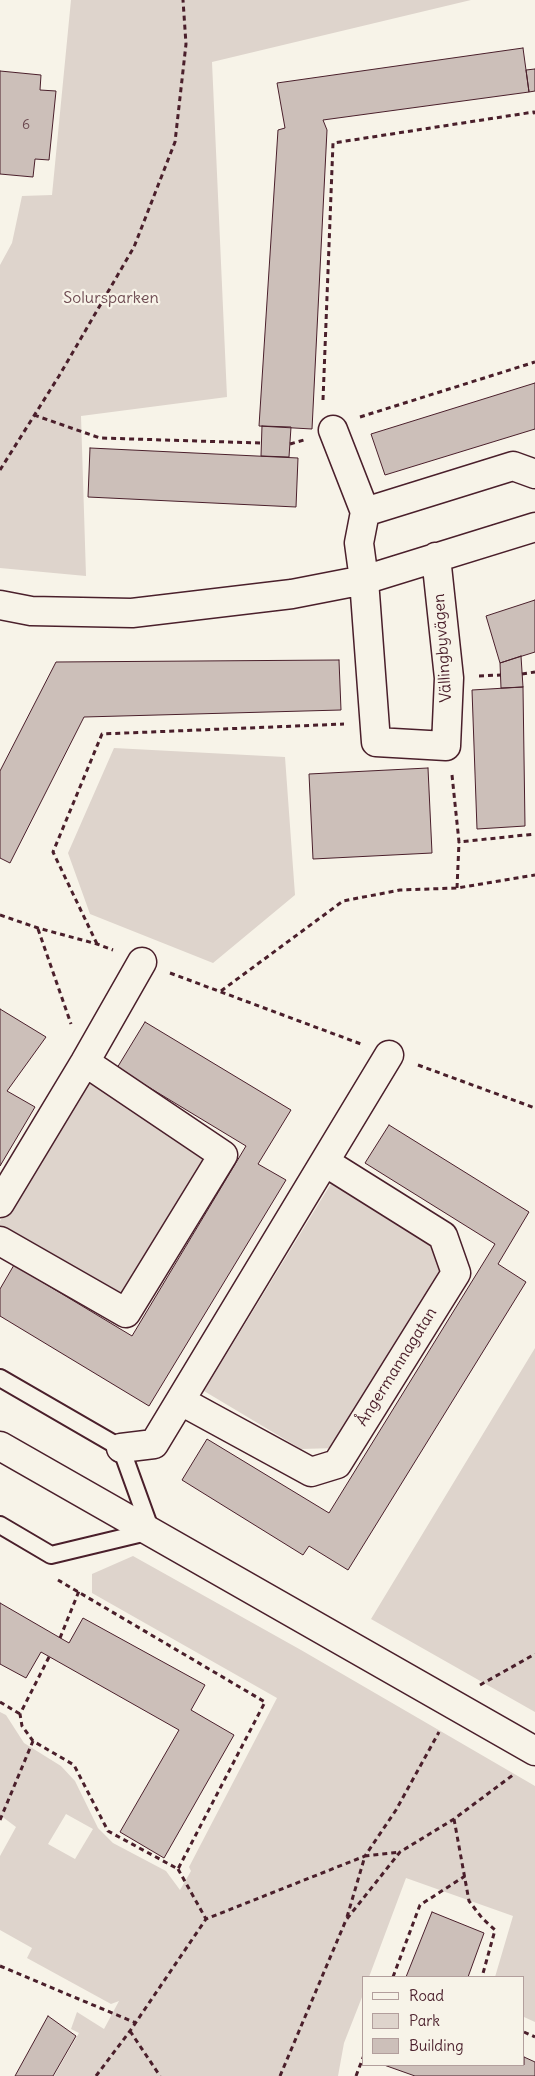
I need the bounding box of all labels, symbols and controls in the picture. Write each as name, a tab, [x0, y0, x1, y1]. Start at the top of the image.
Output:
house number: 6	[22, 117, 30, 133]
park label: Solursparken	[63, 288, 159, 308]
street label: Vällingbyvägen	[430, 593, 456, 703]
street label: Ångermannagatan	[353, 1304, 441, 1430]
legend	[362, 1976, 525, 2066]
text: Road	[409, 1986, 444, 2005]
text: Park	[409, 2011, 440, 2030]
text: Building	[409, 2036, 464, 2055]

